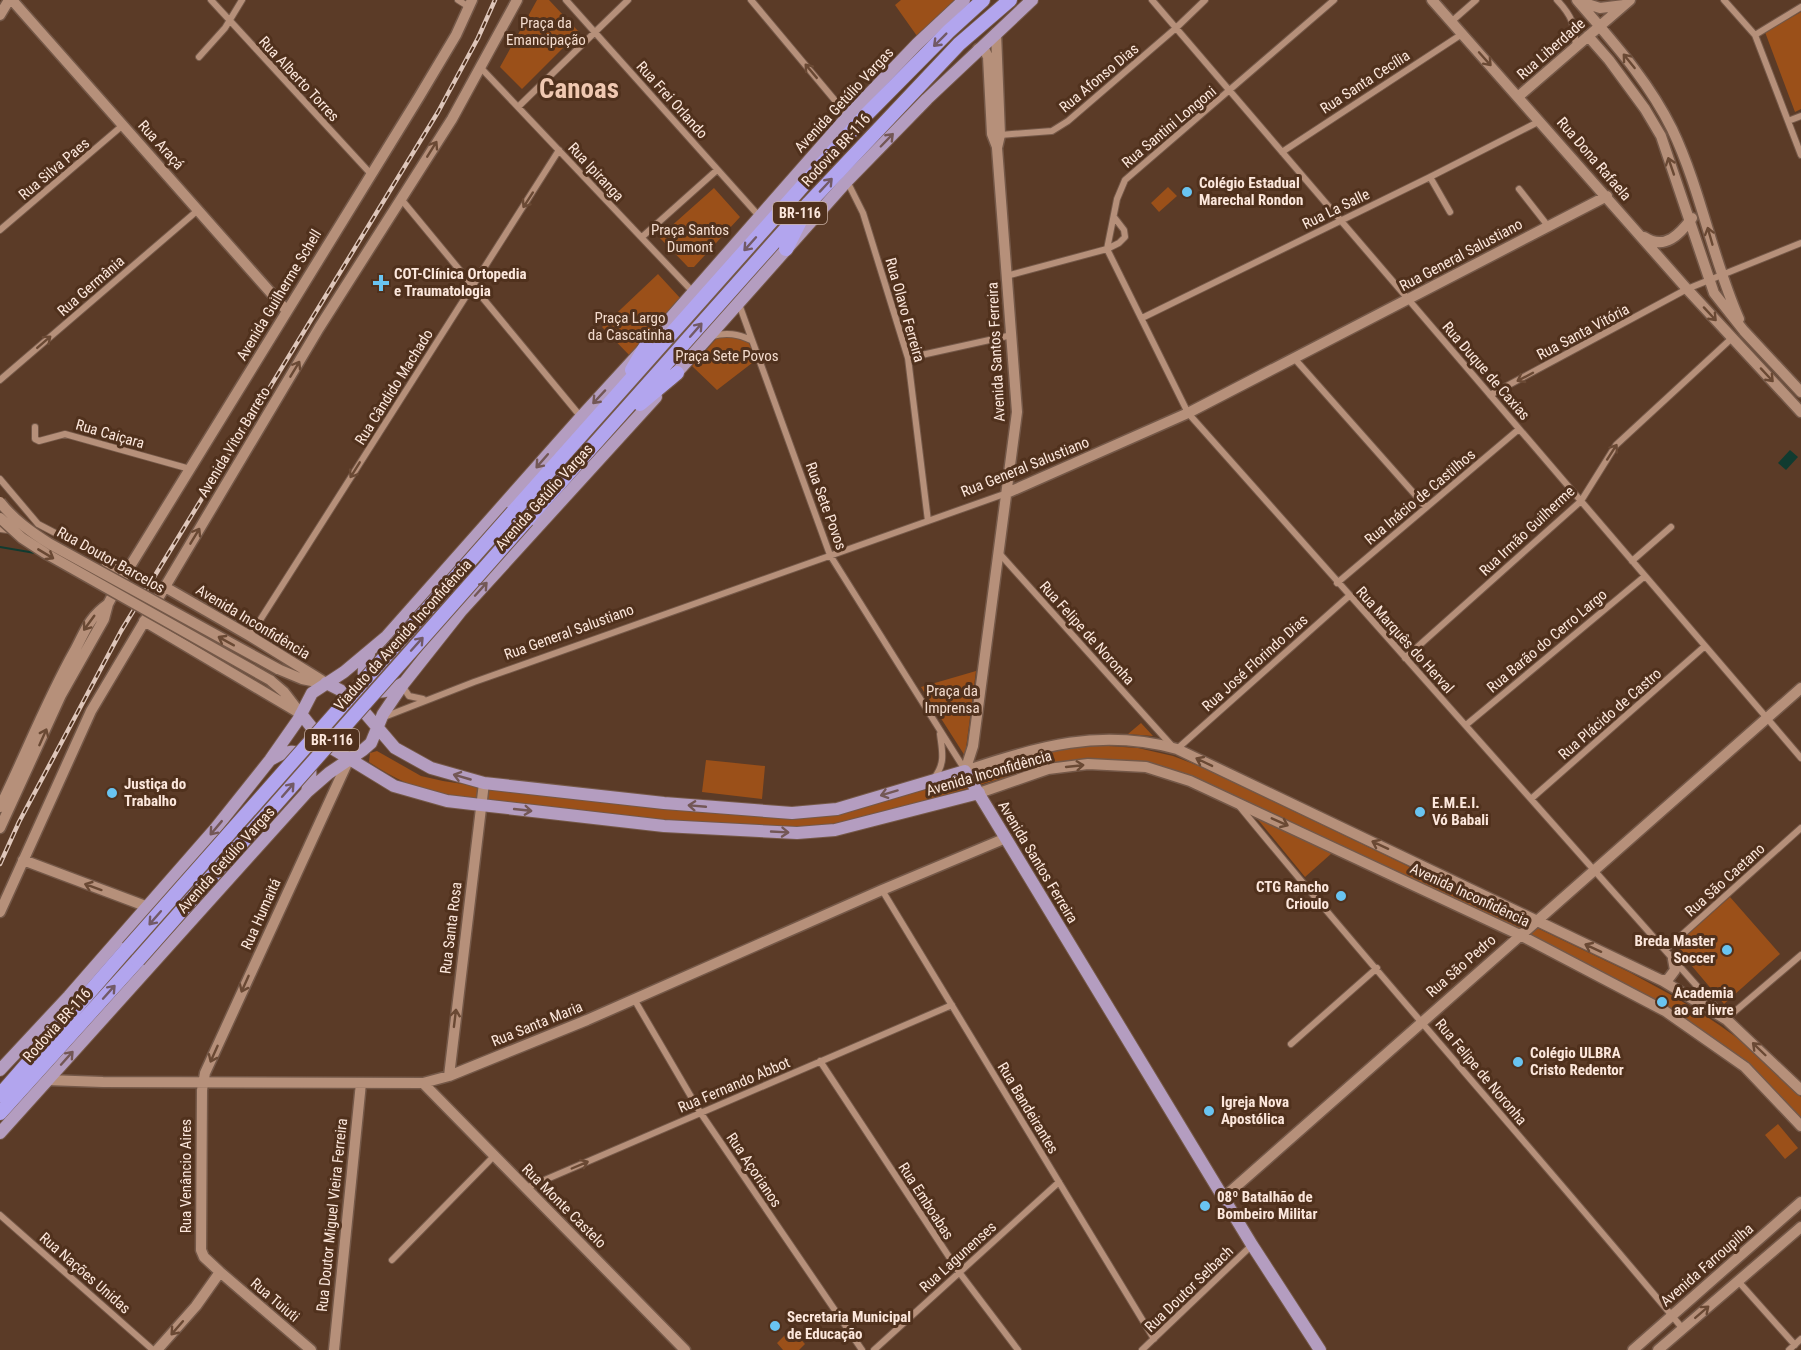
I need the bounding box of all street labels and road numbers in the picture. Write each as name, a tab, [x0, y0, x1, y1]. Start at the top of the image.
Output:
street label: Rua Liberdade	[1513, 15, 1589, 83]
street label: Rua Alberto Torres	[255, 33, 343, 125]
street label: Rua Afonso Dias	[1056, 40, 1142, 116]
street label: Avenida Getúlio Vargas	[791, 44, 897, 156]
street label: Rua Santa Cecília	[1317, 46, 1413, 118]
street label: Rua Frei Orlando	[633, 58, 711, 142]
street label: Rua Santini Longoni	[1118, 82, 1220, 172]
street label: Rodovia BR-116	[798, 110, 874, 190]
street label: Rua Dona Rafaela	[1553, 114, 1635, 204]
street label: Rua Araçá	[134, 117, 188, 173]
street label: Rua Silva Paes	[15, 134, 93, 204]
street label: Rua Ipiranga	[564, 139, 628, 205]
street label: Rua La Salle	[1299, 185, 1373, 233]
road number: BR-116	[773, 202, 827, 224]
street label: Rua General Salustiano	[1396, 215, 1526, 295]
street label: Avenida Guilherme Schell	[233, 226, 325, 364]
street label: Rua Germânia	[54, 252, 128, 320]
street label: Rua Olavo Ferreira	[882, 256, 928, 364]
street label: Avenida Santos Ferreira	[983, 282, 1009, 422]
street label: Rua Santa Vitória	[1534, 300, 1632, 364]
street label: Rua Duque de Caxias	[1438, 318, 1534, 424]
street label: Rua Cândido Machado	[351, 326, 437, 448]
street label: Avenida Vitor Barreto	[194, 384, 274, 500]
street label: Rua Caiçara	[74, 416, 146, 452]
street label: Rua General Salustiano	[958, 433, 1092, 501]
street label: Avenida Getúlio Vargas	[491, 440, 597, 554]
street label: Rua Inácio de Castilhos	[1361, 445, 1479, 548]
street label: Rua Sete Povos	[802, 460, 850, 552]
street label: Rua Irmão Guilherme	[1476, 482, 1578, 580]
street label: Rua Doutor Barcelos	[54, 523, 168, 597]
street label: Viaduto da Avenida Inconfidência	[330, 556, 476, 714]
street label: Rua Felipe de Noronha	[1036, 578, 1138, 688]
street label: Avenida Inconfidência	[193, 581, 313, 663]
street label: Rua Marquês do Herval	[1352, 583, 1458, 697]
street label: Rua Barão do Cerro Largo	[1483, 585, 1611, 697]
street label: Rua General Salustiano	[502, 600, 636, 664]
street label: Rua José Florindo Dias	[1199, 611, 1312, 715]
street label: Rua Plácido de Castro	[1555, 664, 1665, 764]
road number: BR-116	[305, 729, 359, 751]
street label: Avenida Inconfidência	[924, 746, 1054, 800]
street label: Avenida Santos Ferreira	[994, 797, 1082, 927]
street label: Avenida Getúlio Vargas	[173, 803, 279, 917]
street label: Rua São Caetano	[1681, 840, 1769, 920]
street label: Avenida Inconfidência	[1407, 859, 1533, 931]
street label: Rua Humaitá	[237, 876, 285, 952]
street label: Rua Santa Rosa	[436, 881, 466, 975]
street label: Rua São Pedro	[1422, 931, 1500, 1001]
street label: Rodovia BR-116	[19, 984, 95, 1066]
street label: Rua Santa Maria	[489, 998, 585, 1050]
street label: Rua Felipe de Noronha	[1431, 1015, 1531, 1129]
street label: Rua Fernando Abbot	[675, 1053, 793, 1117]
street label: Rua Bandeirantes	[994, 1059, 1062, 1157]
street label: Rua Doutor Miguel Vieira Ferreira	[313, 1117, 351, 1313]
street label: Rua Venâncio Aires	[177, 1119, 195, 1233]
street label: Rua Açorianos	[723, 1129, 786, 1211]
street label: Rua Emboabas	[894, 1159, 958, 1243]
street label: Rua Monte Castelo	[518, 1160, 610, 1252]
street label: Rua Lagunenses	[916, 1218, 1000, 1296]
street label: Avenida Farroupilha	[1657, 1220, 1757, 1310]
street label: Rua Nações Unidas	[36, 1229, 134, 1318]
street label: Rua Doutor Selbach	[1141, 1242, 1237, 1336]
street label: Rua Tuiuti	[247, 1274, 303, 1326]

